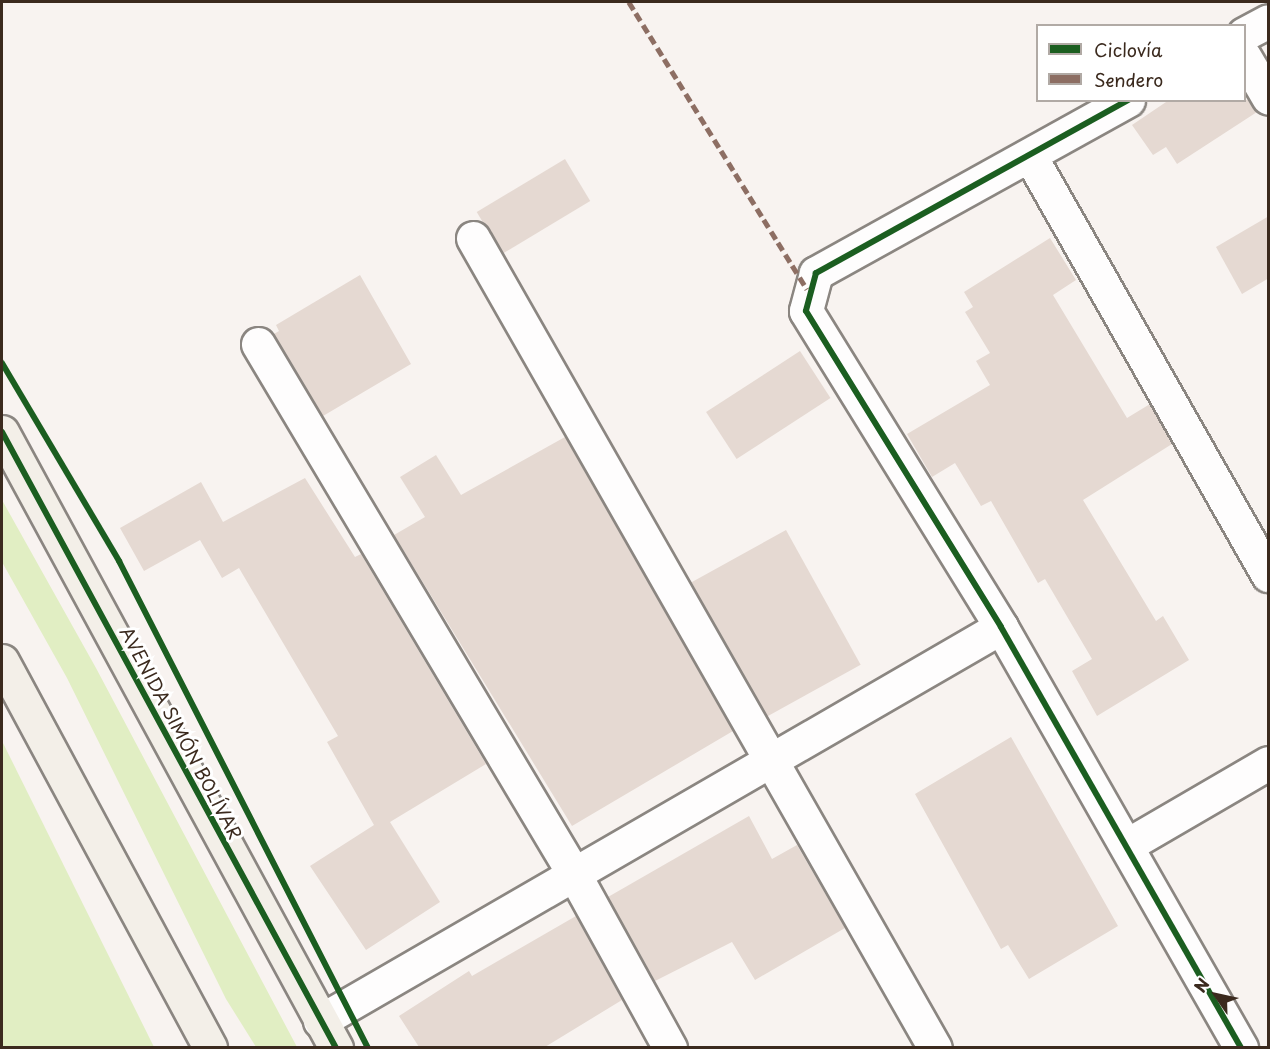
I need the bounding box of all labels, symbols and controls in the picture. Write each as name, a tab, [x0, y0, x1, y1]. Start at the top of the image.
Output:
legend	[1036, 24, 1246, 102]
text: Ciclovía	[1094, 36, 1162, 63]
text: Sendero	[1094, 66, 1163, 93]
street label: AVENIDA SIMÓN BOLÍVAR	[116, 623, 246, 843]
north arrow	[1186, 965, 1246, 1025]
text: N	[1188, 973, 1215, 997]

